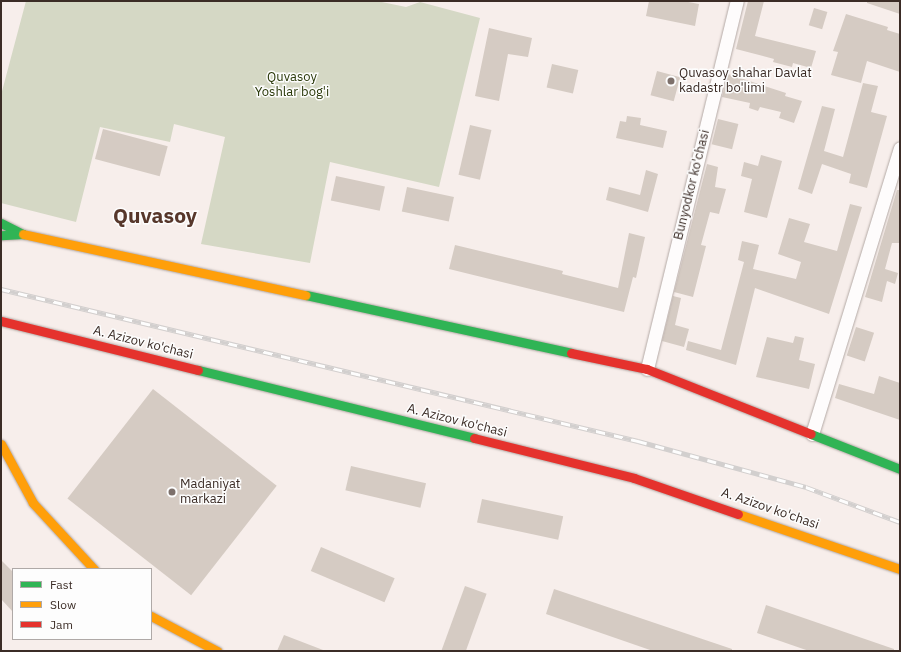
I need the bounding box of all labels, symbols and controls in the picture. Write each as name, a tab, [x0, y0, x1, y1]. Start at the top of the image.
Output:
place label: Quvasoy shahar Davlat kadastr bo'limi	[679, 66, 812, 97]
park label: Quvasoy Yoshlar bog'i	[255, 70, 329, 101]
marker: Quvasoy shahar Davlat kadastr bo'limi	[666, 76, 676, 86]
street label: Bunyodkor ko'chasi	[671, 128, 713, 242]
district label: Quvasoy	[113, 202, 197, 228]
street label: A. Azizov ko'chasi	[91, 323, 195, 363]
street label: A. Azizov ko'chasi	[405, 401, 509, 441]
place label: Madaniyat markazi	[180, 477, 240, 508]
street label: A. Azizov ko'chasi	[719, 485, 821, 533]
marker: Madaniyat markazi	[167, 487, 177, 497]
legend	[12, 568, 152, 640]
text: Fast	[50, 577, 73, 592]
text: Slow	[50, 597, 76, 612]
text: Jam	[50, 617, 73, 632]

